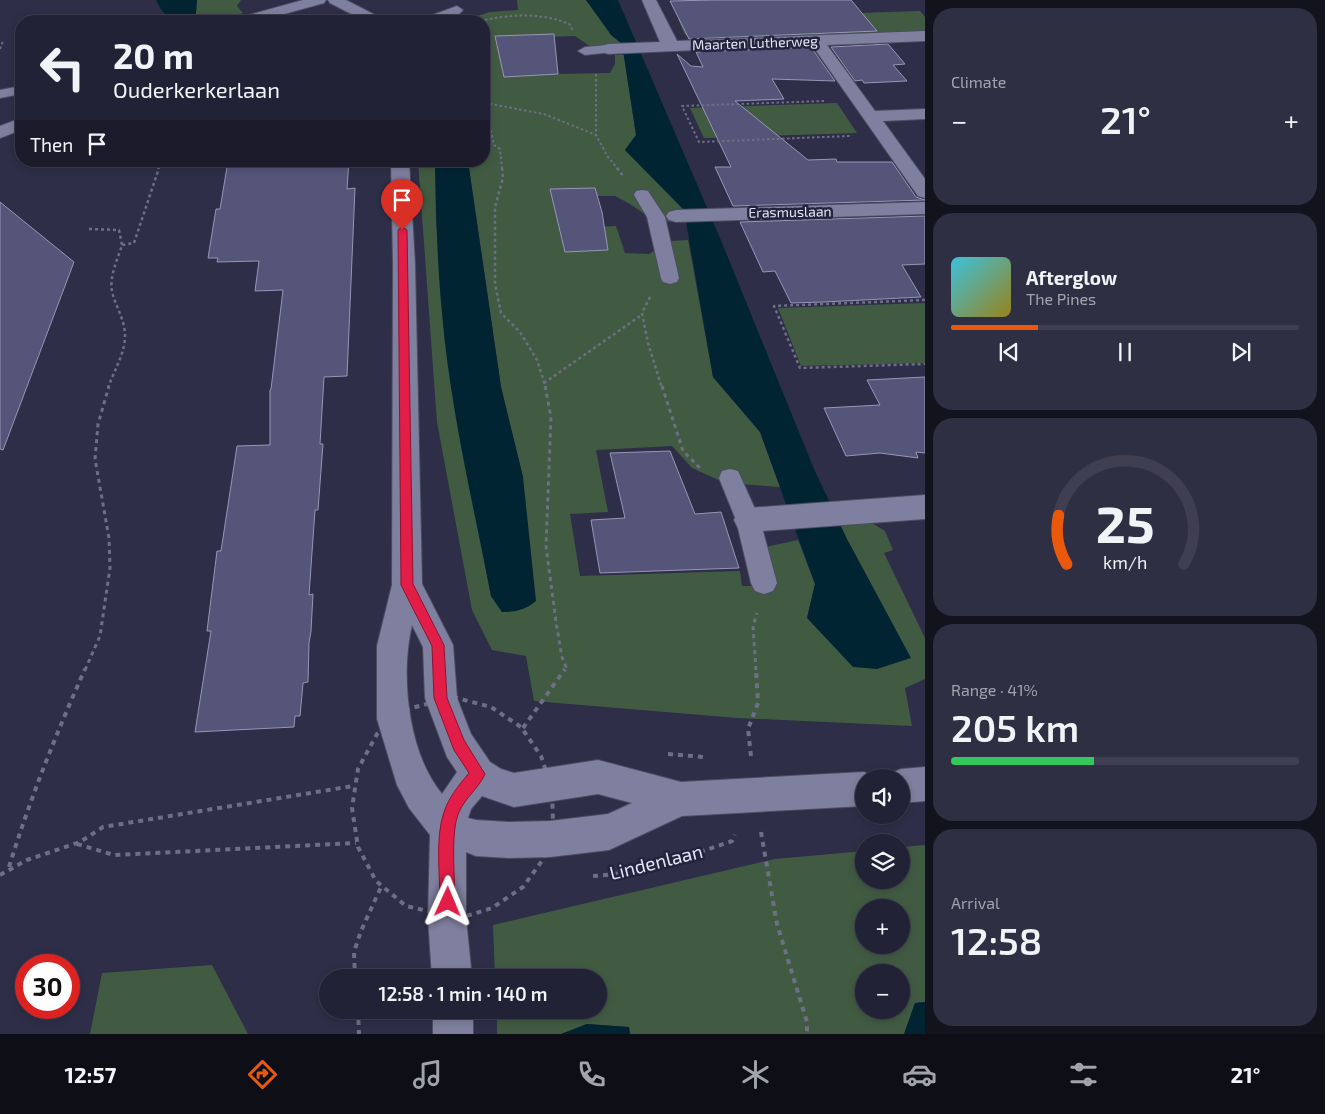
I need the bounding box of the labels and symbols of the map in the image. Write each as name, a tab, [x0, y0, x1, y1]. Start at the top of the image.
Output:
street label: Maarten Lutherweg	[692, 32, 818, 53]
pin	[381, 179, 423, 230]
street label: Erasmuslaan	[748, 202, 832, 221]
street label: Lindenlaan	[607, 839, 705, 884]
position arrow	[421, 875, 473, 927]
speed limit sign: 30	[15, 954, 80, 1019]

